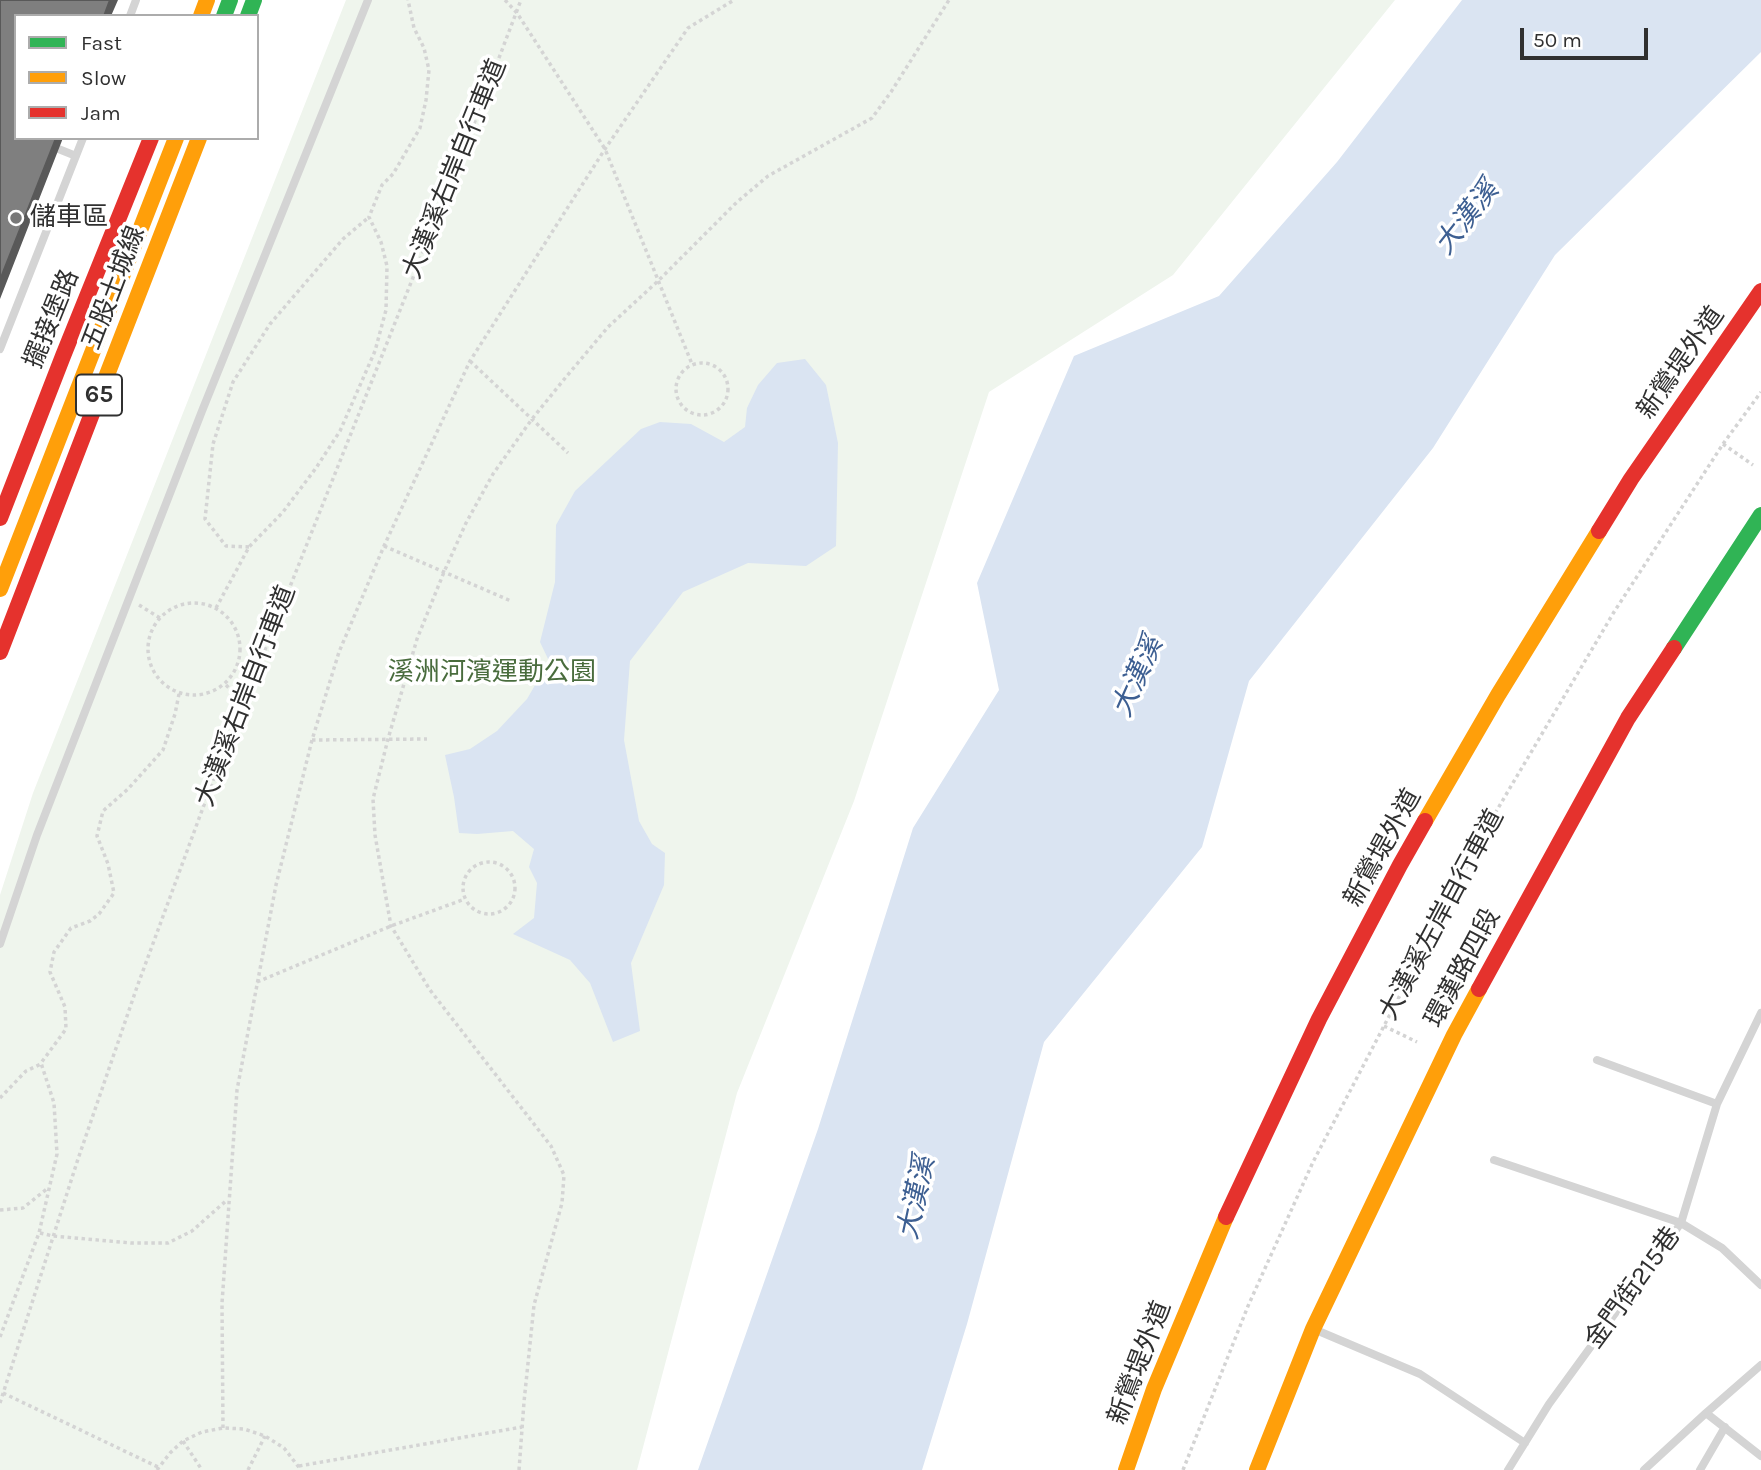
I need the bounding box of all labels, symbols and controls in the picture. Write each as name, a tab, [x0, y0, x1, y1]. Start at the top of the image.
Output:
legend	[14, 14, 259, 140]
scale bar	[1523, 14, 1651, 58]
text: 50 m	[1533, 28, 1582, 52]
text: Fast	[81, 31, 122, 55]
street label: 大漢溪右岸自行車道	[397, 55, 513, 283]
text: Slow	[81, 66, 126, 90]
text: Jam	[81, 101, 121, 125]
water label: 大漢溪	[1428, 175, 1506, 261]
place label: 儲車區	[30, 202, 108, 234]
marker: 儲車區	[8, 210, 24, 226]
street label: 五股土城線	[76, 222, 152, 354]
street label: 擺接堡路	[18, 265, 86, 373]
street label: 新鶯堤外道	[1631, 301, 1731, 425]
road number: 65	[76, 374, 122, 416]
street label: 大漢溪右岸自行車道	[190, 581, 302, 811]
water label: 大漢溪	[1106, 632, 1170, 722]
park label: 溪洲河濱運動公園	[388, 657, 596, 689]
street label: 新鶯堤外道	[1338, 784, 1428, 912]
street label: 大漢溪左岸自行車道	[1373, 804, 1511, 1026]
street label: 環漢路四段	[1419, 903, 1507, 1033]
water label: 大漢溪	[892, 1153, 942, 1243]
street label: 金門街215巷	[1579, 1221, 1687, 1355]
street label: 新鶯堤外道	[1102, 1297, 1178, 1429]

